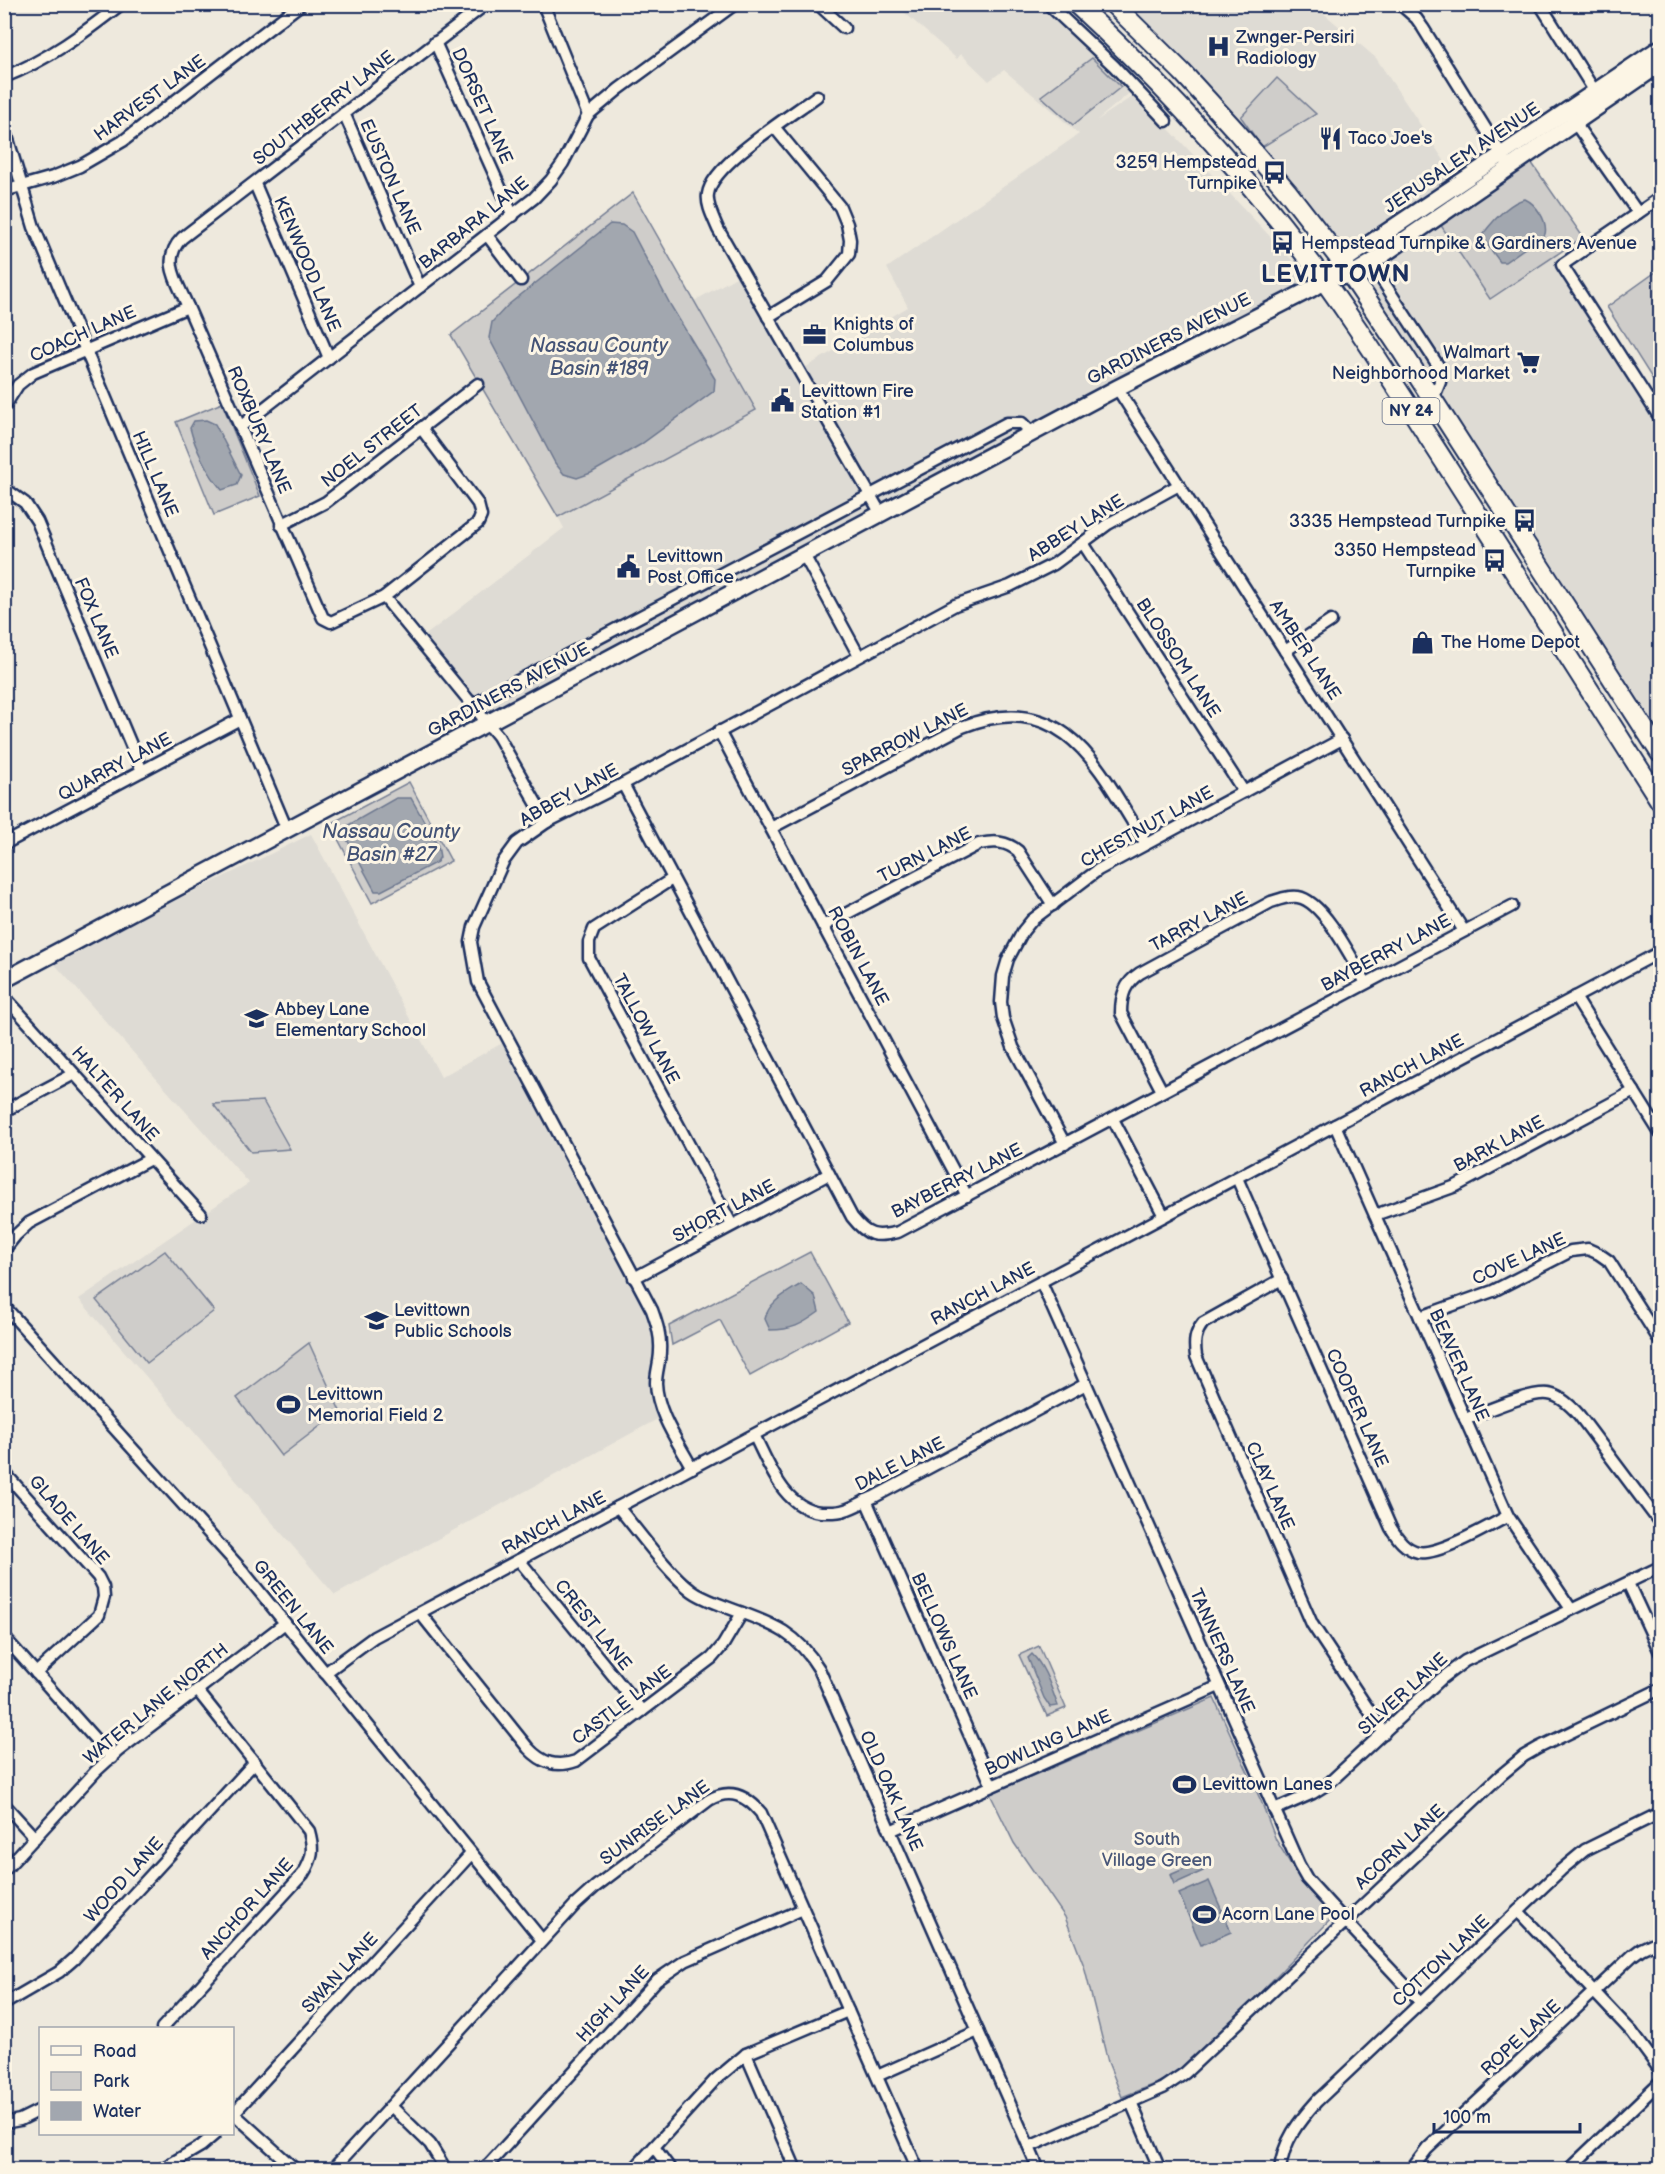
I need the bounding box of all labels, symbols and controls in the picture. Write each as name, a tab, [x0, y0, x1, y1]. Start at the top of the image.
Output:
place label: Zwnger-Persiri Radiology	[1235, 27, 1355, 69]
hospital icon: Zwnger-Persiri Radiology	[1205, 34, 1231, 60]
street label: DORSET LANE	[447, 45, 517, 167]
street label: SOUTHBERRY LANE	[249, 46, 399, 170]
street label: HARVEST LANE	[90, 50, 210, 146]
street label: JERUSALEM AVENUE	[1380, 98, 1544, 218]
street label: EUSTON LANE	[355, 116, 425, 238]
restaurant icon: Taco Joe's	[1317, 125, 1343, 151]
place label: Taco Joe's	[1348, 128, 1433, 149]
place label: 3259 Hempstead Turnpike	[1116, 152, 1257, 194]
bus stop icon: 3259 Hempstead Turnpike	[1262, 159, 1288, 185]
street label: BARBARA LANE	[415, 172, 533, 274]
street label: KENWOOD LANE	[269, 193, 345, 335]
bus stop icon: Hempstead Turnpike & Gardiners Avenue	[1270, 230, 1296, 256]
place label: Hempstead Turnpike & Gardiners Avenue	[1301, 233, 1637, 254]
district label: LEVITTOWN	[1261, 260, 1411, 289]
street label: GARDINERS AVENUE	[1084, 289, 1254, 389]
street label: COACH LANE	[27, 301, 139, 367]
place label: Knights of Columbus	[833, 314, 915, 356]
office icon: Knights of Columbus	[802, 321, 828, 347]
water label: Nassau County Basin #189	[530, 334, 669, 381]
place label: Walmart Neighborhood Market	[1332, 342, 1510, 384]
supermarket icon: Walmart Neighborhood Market	[1515, 349, 1541, 375]
street label: ROXBURY LANE	[223, 363, 295, 497]
place label: Levittown Fire Station #1	[801, 381, 914, 423]
public building icon: Levittown Fire Station #1	[770, 388, 796, 414]
road number: NY 24	[1382, 398, 1440, 424]
street label: NOEL STREET	[317, 400, 427, 492]
street label: HILL LANE	[128, 428, 183, 520]
street label: ABBEY LANE	[1024, 490, 1128, 566]
bus stop icon: 3335 Hempstead Turnpike	[1511, 508, 1537, 534]
place label: 3335 Hempstead Turnpike	[1289, 511, 1506, 532]
place label: 3350 Hempstead Turnpike	[1334, 540, 1476, 582]
place label: Levittown Post Office	[647, 546, 734, 588]
bus stop icon: 3350 Hempstead Turnpike	[1481, 547, 1507, 573]
public building icon: Levittown Post Office	[616, 553, 642, 579]
street label: FOX LANE	[70, 574, 122, 662]
street label: BLOSSOM LANE	[1131, 594, 1225, 722]
street label: AMBER LANE	[1265, 596, 1345, 704]
shop icon: The Home Depot	[1410, 629, 1436, 655]
place label: The Home Depot	[1441, 632, 1581, 653]
street label: GARDINERS AVENUE	[424, 638, 594, 742]
street label: SPARROW LANE	[838, 699, 972, 781]
street label: QUARRY LANE	[55, 728, 175, 806]
street label: ABBEY LANE	[516, 759, 622, 831]
street label: CHESTNUT LANE	[1077, 782, 1217, 872]
water label: Nassau County Basin #27	[322, 820, 461, 867]
street label: TURN LANE	[875, 822, 975, 887]
street label: TARRY LANE	[1147, 887, 1252, 957]
street label: ROBIN LANE	[823, 903, 893, 1009]
street label: BAYBERRY LANE	[1317, 910, 1455, 996]
street label: TALLOW LANE	[608, 970, 684, 1088]
place label: Abbey Lane Elementary School	[275, 999, 426, 1041]
school or university icon: Abbey Lane Elementary School	[244, 1006, 270, 1032]
street label: RANCH LANE	[1356, 1030, 1468, 1102]
street label: HALTER LANE	[67, 1042, 163, 1146]
street label: BARK LANE	[1450, 1111, 1548, 1177]
street label: BAYBERRY LANE	[888, 1139, 1026, 1223]
street label: SHORT LANE	[669, 1175, 779, 1247]
street label: COVE LANE	[1469, 1228, 1569, 1290]
street label: RANCH LANE	[927, 1258, 1039, 1330]
place label: Levittown Public Schools	[394, 1300, 512, 1342]
street label: BEAVER LANE	[1425, 1305, 1493, 1425]
school or university icon: Levittown Public Schools	[363, 1307, 389, 1333]
street label: COOPER LANE	[1321, 1345, 1393, 1471]
place label: Levittown Memorial Field 2	[307, 1384, 444, 1426]
sports icon: Levittown Memorial Field 2	[276, 1391, 302, 1417]
street label: DALE LANE	[852, 1432, 948, 1495]
street label: CLAY LANE	[1241, 1439, 1299, 1534]
street label: GLADE LANE	[25, 1471, 114, 1569]
street label: RANCH LANE	[498, 1487, 610, 1559]
street label: GREEN LANE	[249, 1556, 337, 1658]
street label: BELLOWS LANE	[907, 1569, 981, 1703]
street label: CREST LANE	[550, 1575, 636, 1675]
street label: TANNERS LANE	[1185, 1585, 1259, 1717]
street label: WATER LANE NORTH	[79, 1639, 233, 1769]
street label: SILVER LANE	[1354, 1648, 1452, 1739]
street label: CASTLE LANE	[568, 1661, 676, 1749]
street label: BOWLING LANE	[981, 1706, 1115, 1780]
street label: OLD OAK LANE	[855, 1728, 927, 1855]
sports icon: Levittown Lanes	[1171, 1771, 1197, 1797]
place label: Levittown Lanes	[1202, 1774, 1333, 1795]
street label: SUNRISE LANE	[596, 1776, 714, 1870]
street label: ACORN LANE	[1351, 1800, 1449, 1894]
park label: South Village Green	[1102, 1829, 1212, 1871]
street label: WOOD LANE	[80, 1833, 168, 1927]
street label: ANCHOR LANE	[196, 1854, 298, 1964]
sports icon: Acorn Lane Pool	[1191, 1901, 1217, 1927]
place label: Acorn Lane Pool	[1222, 1904, 1355, 1925]
street label: COTTON LANE	[1388, 1911, 1494, 2011]
street label: SWAN LANE	[298, 1928, 383, 2017]
street label: HIGH LANE	[572, 1961, 654, 2047]
street label: ROPE LANE	[1477, 1996, 1565, 2080]
legend	[39, 2027, 234, 2135]
text: Road	[93, 2041, 137, 2062]
text: Park	[93, 2071, 129, 2092]
scale bar	[1434, 2096, 1580, 2134]
text: Water	[93, 2101, 141, 2122]
text: 100 m	[1443, 2107, 1491, 2128]

